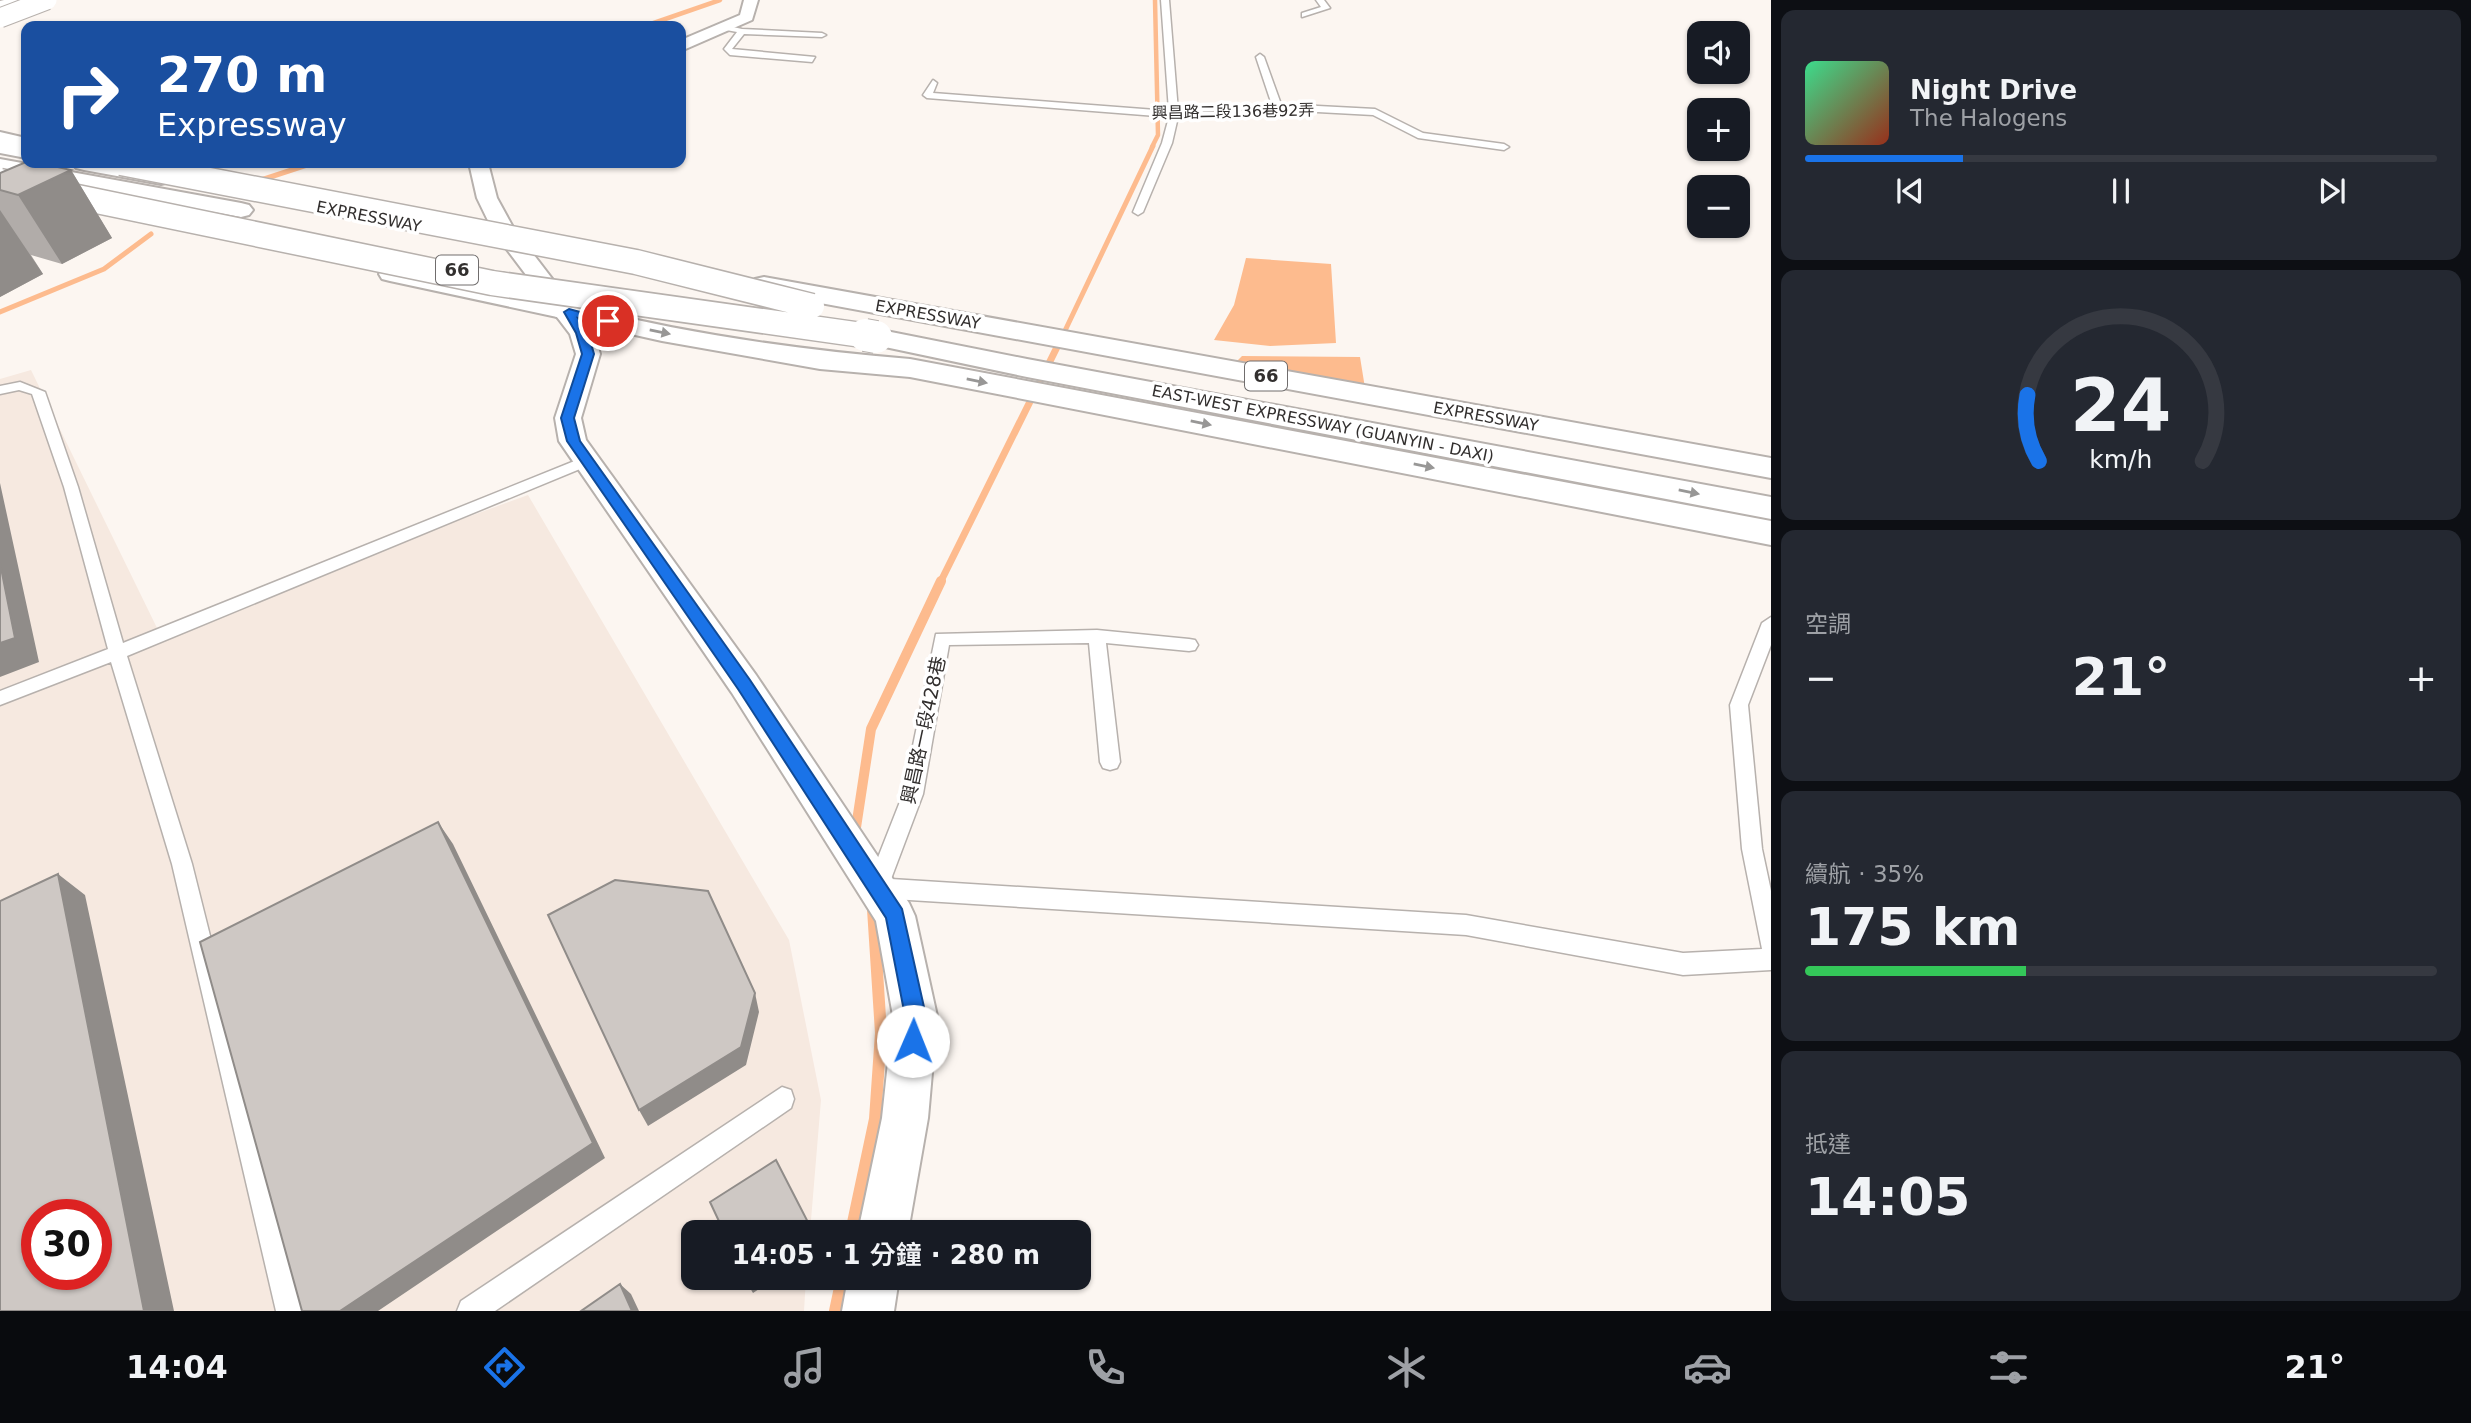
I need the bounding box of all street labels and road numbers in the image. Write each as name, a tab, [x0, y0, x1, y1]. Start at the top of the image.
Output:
street label: 興昌路二段136巷92弄	[1151, 101, 1315, 122]
street label: EXPRESSWAY	[315, 197, 423, 236]
road number: 66	[436, 256, 478, 284]
street label: EXPRESSWAY	[874, 296, 982, 333]
road number: 66	[1245, 362, 1287, 390]
street label: EAST-WEST EXPRESSWAY (GUANYIN - DAXI)	[1150, 381, 1495, 466]
street label: EXPRESSWAY	[1432, 398, 1540, 435]
street label: 興昌路一段428巷	[897, 654, 949, 806]

